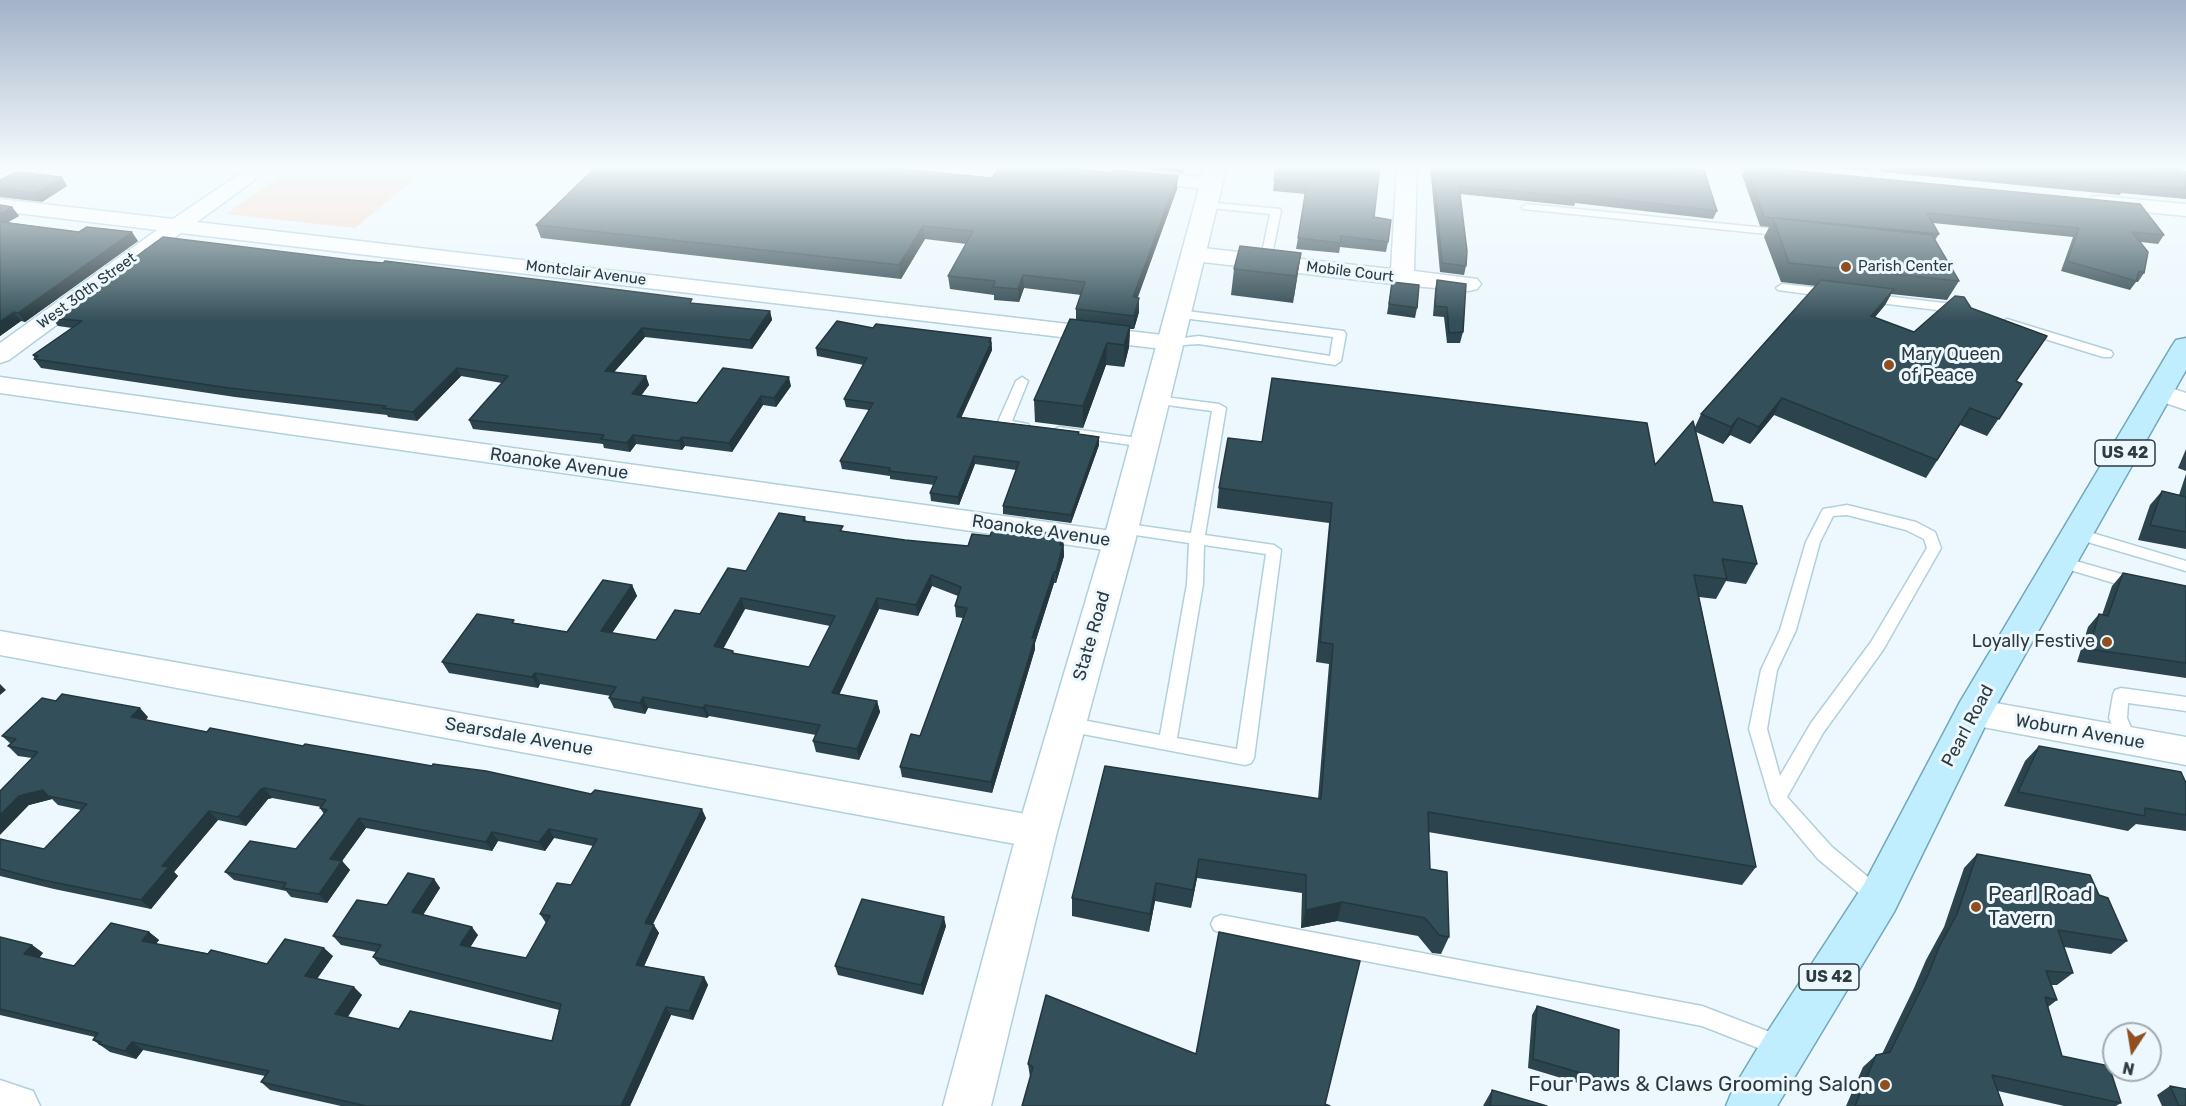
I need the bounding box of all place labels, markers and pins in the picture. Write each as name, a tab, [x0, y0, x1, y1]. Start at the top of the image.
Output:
place label: Parish Center	[1858, 258, 1953, 276]
marker: Parish Center	[1839, 260, 1853, 274]
place label: Mary Queen of Peace	[1901, 344, 2001, 386]
marker: Mary Queen of Peace	[1882, 358, 1896, 372]
place label: Loyally Festive	[1972, 631, 2095, 653]
marker: Loyally Festive	[2100, 635, 2114, 649]
place label: Pearl Road Tavern	[1988, 882, 2093, 932]
marker: Pearl Road Tavern	[1969, 900, 1983, 914]
place label: Four Paws & Claws Grooming Salon	[1528, 1072, 1873, 1098]
marker: Four Paws & Claws Grooming Salon	[1878, 1078, 1892, 1092]

